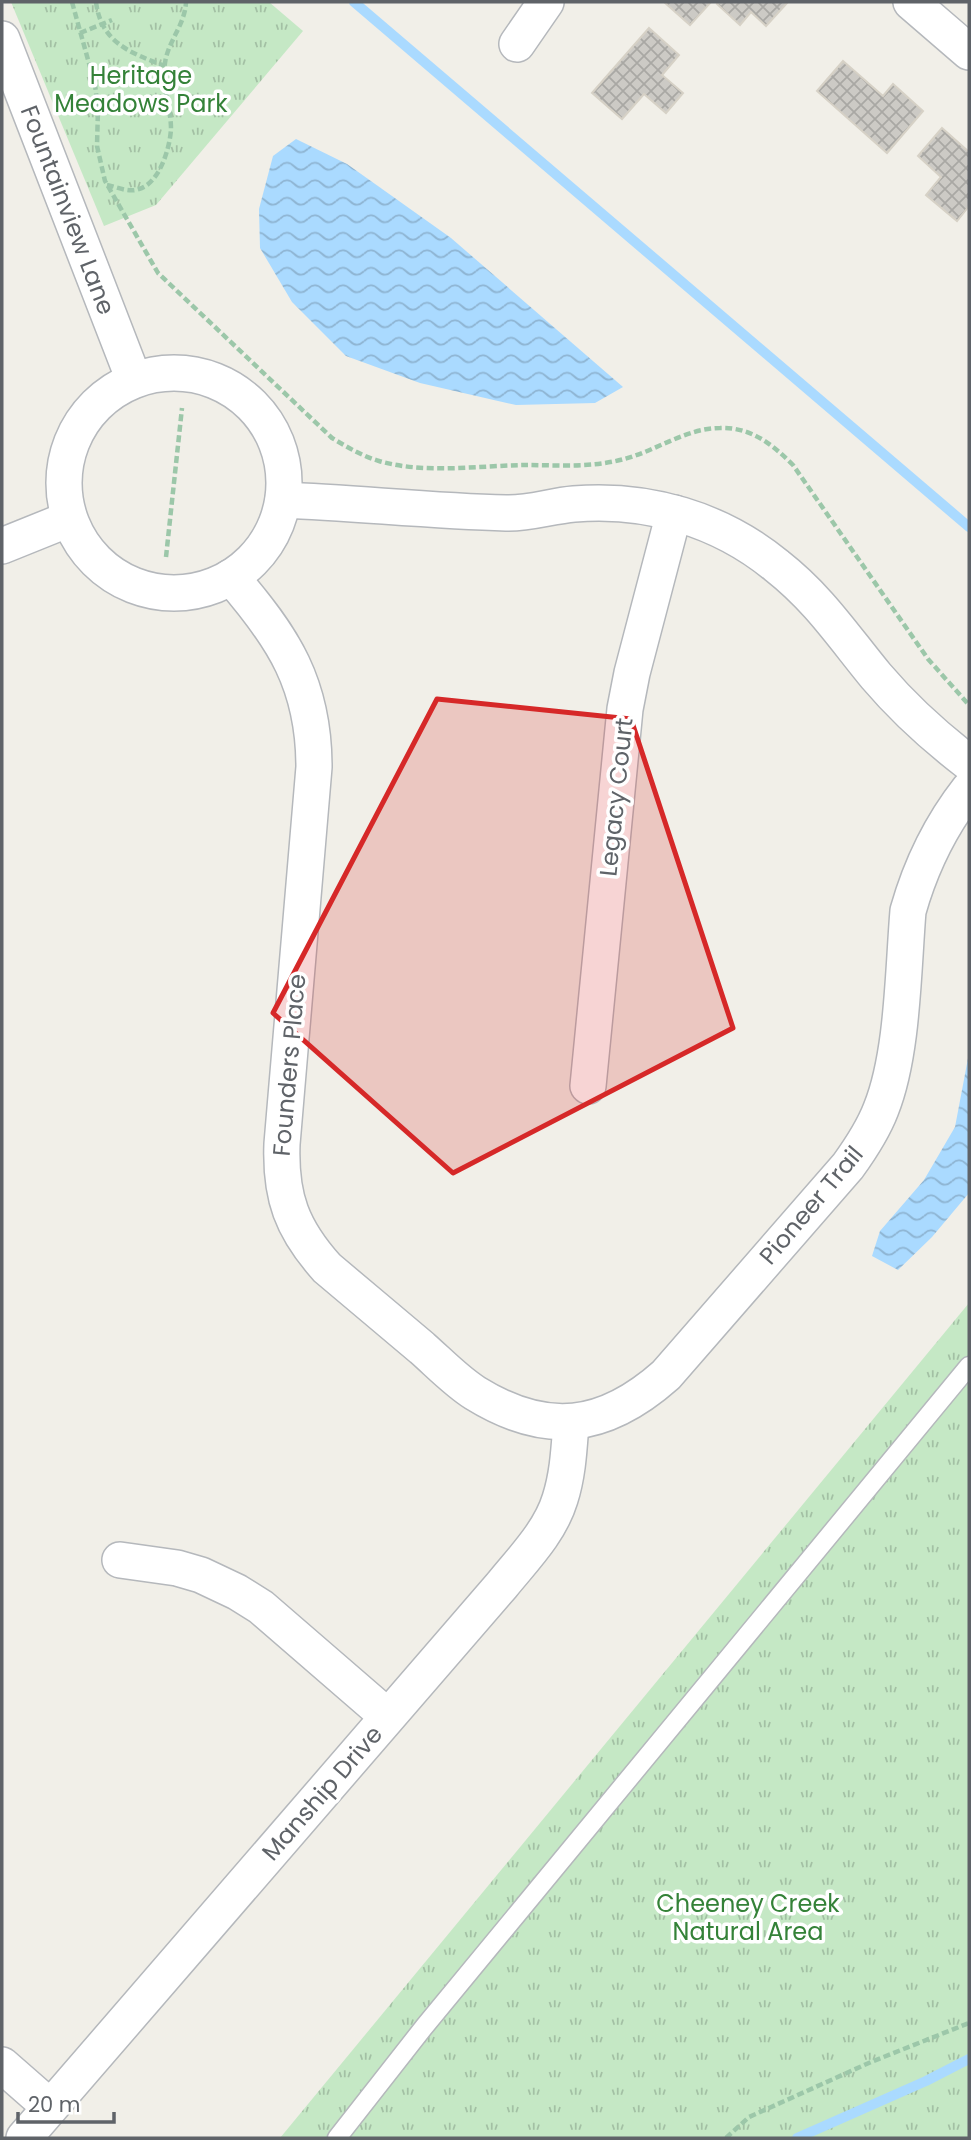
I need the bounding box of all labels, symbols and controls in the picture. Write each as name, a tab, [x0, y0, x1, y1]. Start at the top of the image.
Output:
park label: Heritage Meadows Park	[54, 59, 228, 120]
street label: Fountainview Lane	[13, 101, 123, 319]
street label: Legacy Court	[591, 716, 641, 878]
street label: Founders Place	[265, 973, 313, 1157]
street label: Pioneer Trail	[752, 1139, 870, 1271]
street label: Manship Drive	[254, 1718, 390, 1868]
park label: Cheeney Creek Natural Area	[656, 1887, 840, 1948]
scale bar	[18, 2080, 114, 2124]
text: 20 m	[28, 2090, 81, 2119]

